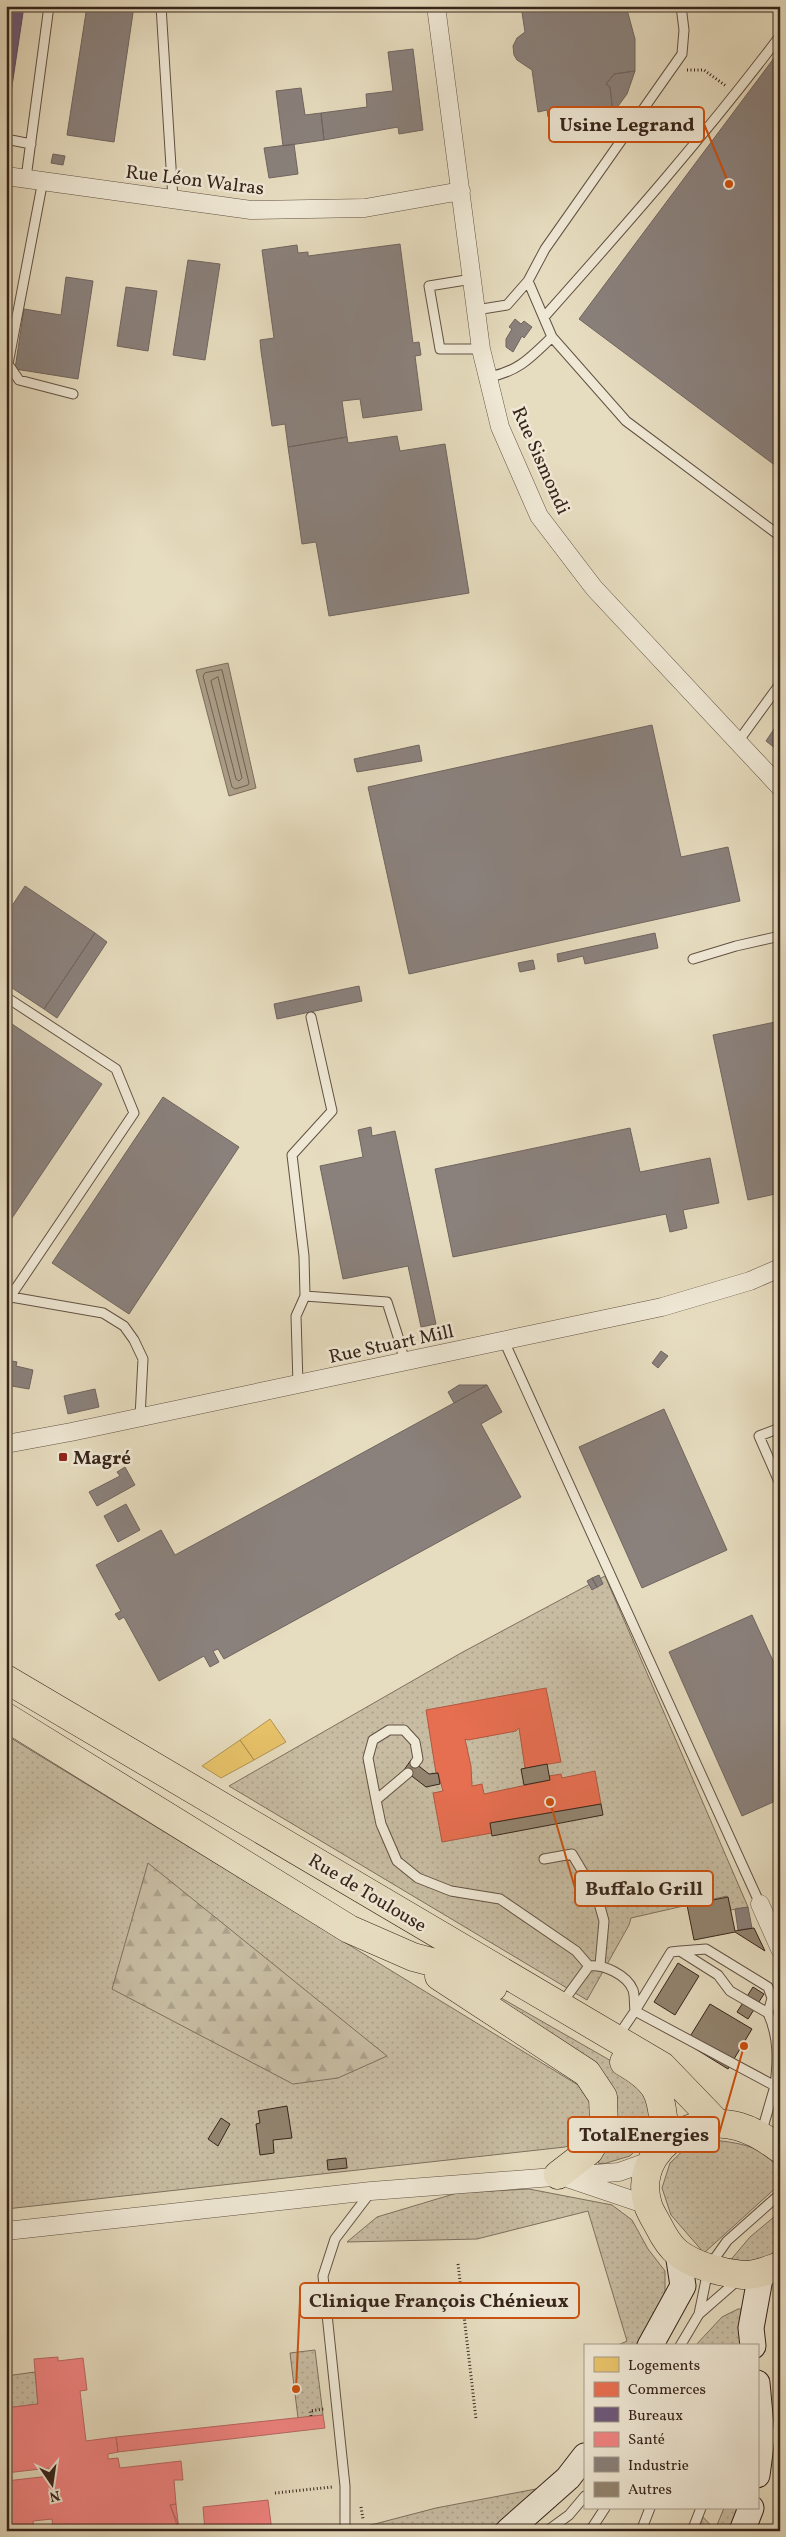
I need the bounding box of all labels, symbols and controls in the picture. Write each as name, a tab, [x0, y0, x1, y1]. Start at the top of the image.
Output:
callout: Usine Legrand	[549, 107, 704, 142]
text: Usine Legrand	[559, 112, 695, 140]
street label: Rue Léon Walras	[124, 160, 265, 202]
street label: Rue Sismondi	[505, 403, 576, 519]
street label: Rue Stuart Mill	[327, 1319, 457, 1371]
place label: Magré	[73, 1446, 131, 1472]
marker: Magré	[57, 1451, 69, 1463]
street label: Rue de Toulouse	[303, 1848, 431, 1939]
callout: Buffalo Grill	[575, 1871, 713, 1906]
text: Buffalo Grill	[585, 1876, 703, 1904]
callout: TotalEnergies	[568, 2117, 719, 2152]
text: TotalEnergies	[579, 2122, 709, 2150]
callout: Clinique François Chénieux	[300, 2283, 579, 2318]
text: Clinique François Chénieux	[309, 2288, 569, 2316]
legend	[584, 2344, 758, 2510]
text: Logements	[628, 2356, 700, 2377]
text: Commerces	[628, 2380, 706, 2401]
text: Bureaux	[628, 2406, 683, 2427]
text: Santé	[628, 2430, 665, 2451]
text: Industrie	[628, 2456, 689, 2477]
north arrow	[28, 2460, 78, 2510]
text: Autres	[628, 2480, 672, 2501]
text: N	[47, 2485, 62, 2506]

